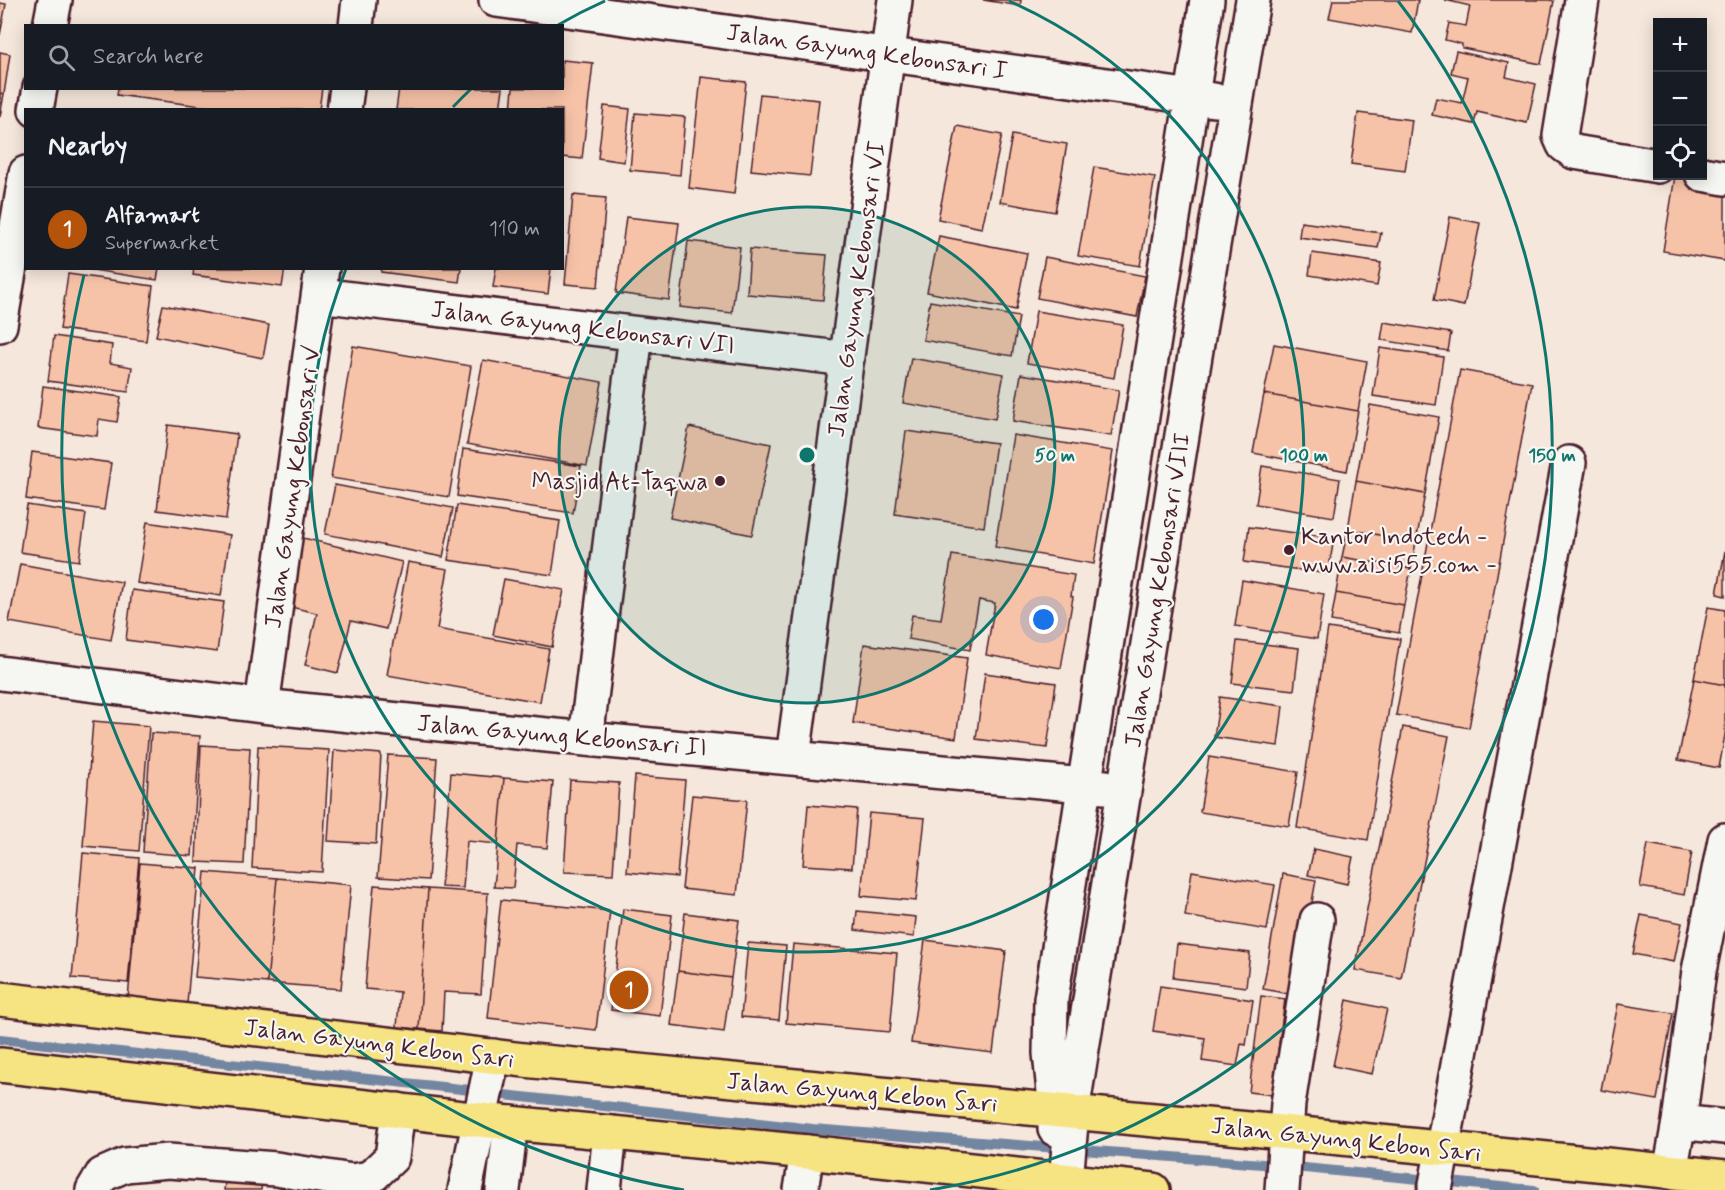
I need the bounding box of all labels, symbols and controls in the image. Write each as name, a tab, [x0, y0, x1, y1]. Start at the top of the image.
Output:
street label: Jalan Gayung Kebonsari I	[724, 17, 1009, 88]
map controls	[1653, 18, 1707, 180]
button: +	[1653, 18, 1707, 72]
search box	[24, 24, 564, 90]
icon: search	[45, 41, 78, 74]
text: Search here	[93, 43, 204, 71]
button: −	[1653, 72, 1707, 126]
button: locate	[1653, 126, 1707, 180]
text: Nearby	[48, 130, 127, 164]
street label: Jalan Gayung Kebonsari VI	[821, 139, 894, 439]
text: Alfamart	[105, 202, 200, 230]
text: 1	[63, 216, 72, 243]
text: 110 m	[489, 216, 540, 243]
text: Supermarket	[105, 230, 219, 257]
street label: Jalan Gayung Kebonsari VII	[429, 294, 736, 363]
street label: Jalan Gayung Kebonsari V	[258, 344, 329, 631]
street label: Jalan Gayung Kebonsari VIII	[1118, 431, 1199, 750]
text: 50 m	[1035, 444, 1075, 468]
text: 100 m	[1280, 444, 1328, 468]
text: 150 m	[1528, 444, 1576, 468]
centre of rings	[797, 445, 817, 465]
place label: Masjid At-Taqwa	[531, 467, 708, 498]
marker: Masjid At-Taqwa	[713, 474, 727, 488]
place label: Kantor Indotech - www.aisi555.com -	[1301, 522, 1497, 581]
marker: Kantor Indotech - www.aisi555.com -	[1282, 543, 1296, 557]
your location	[1029, 605, 1058, 634]
street label: Jalan Gayung Kebonsari II	[416, 708, 708, 765]
pin: 1	[610, 968, 648, 1012]
street label: Jalan Gayung Kebon Sari	[242, 1013, 515, 1076]
street label: Jalan Gayung Kebon Sari	[725, 1066, 998, 1121]
street label: Jalan Gayung Kebon Sari	[1209, 1111, 1482, 1170]

